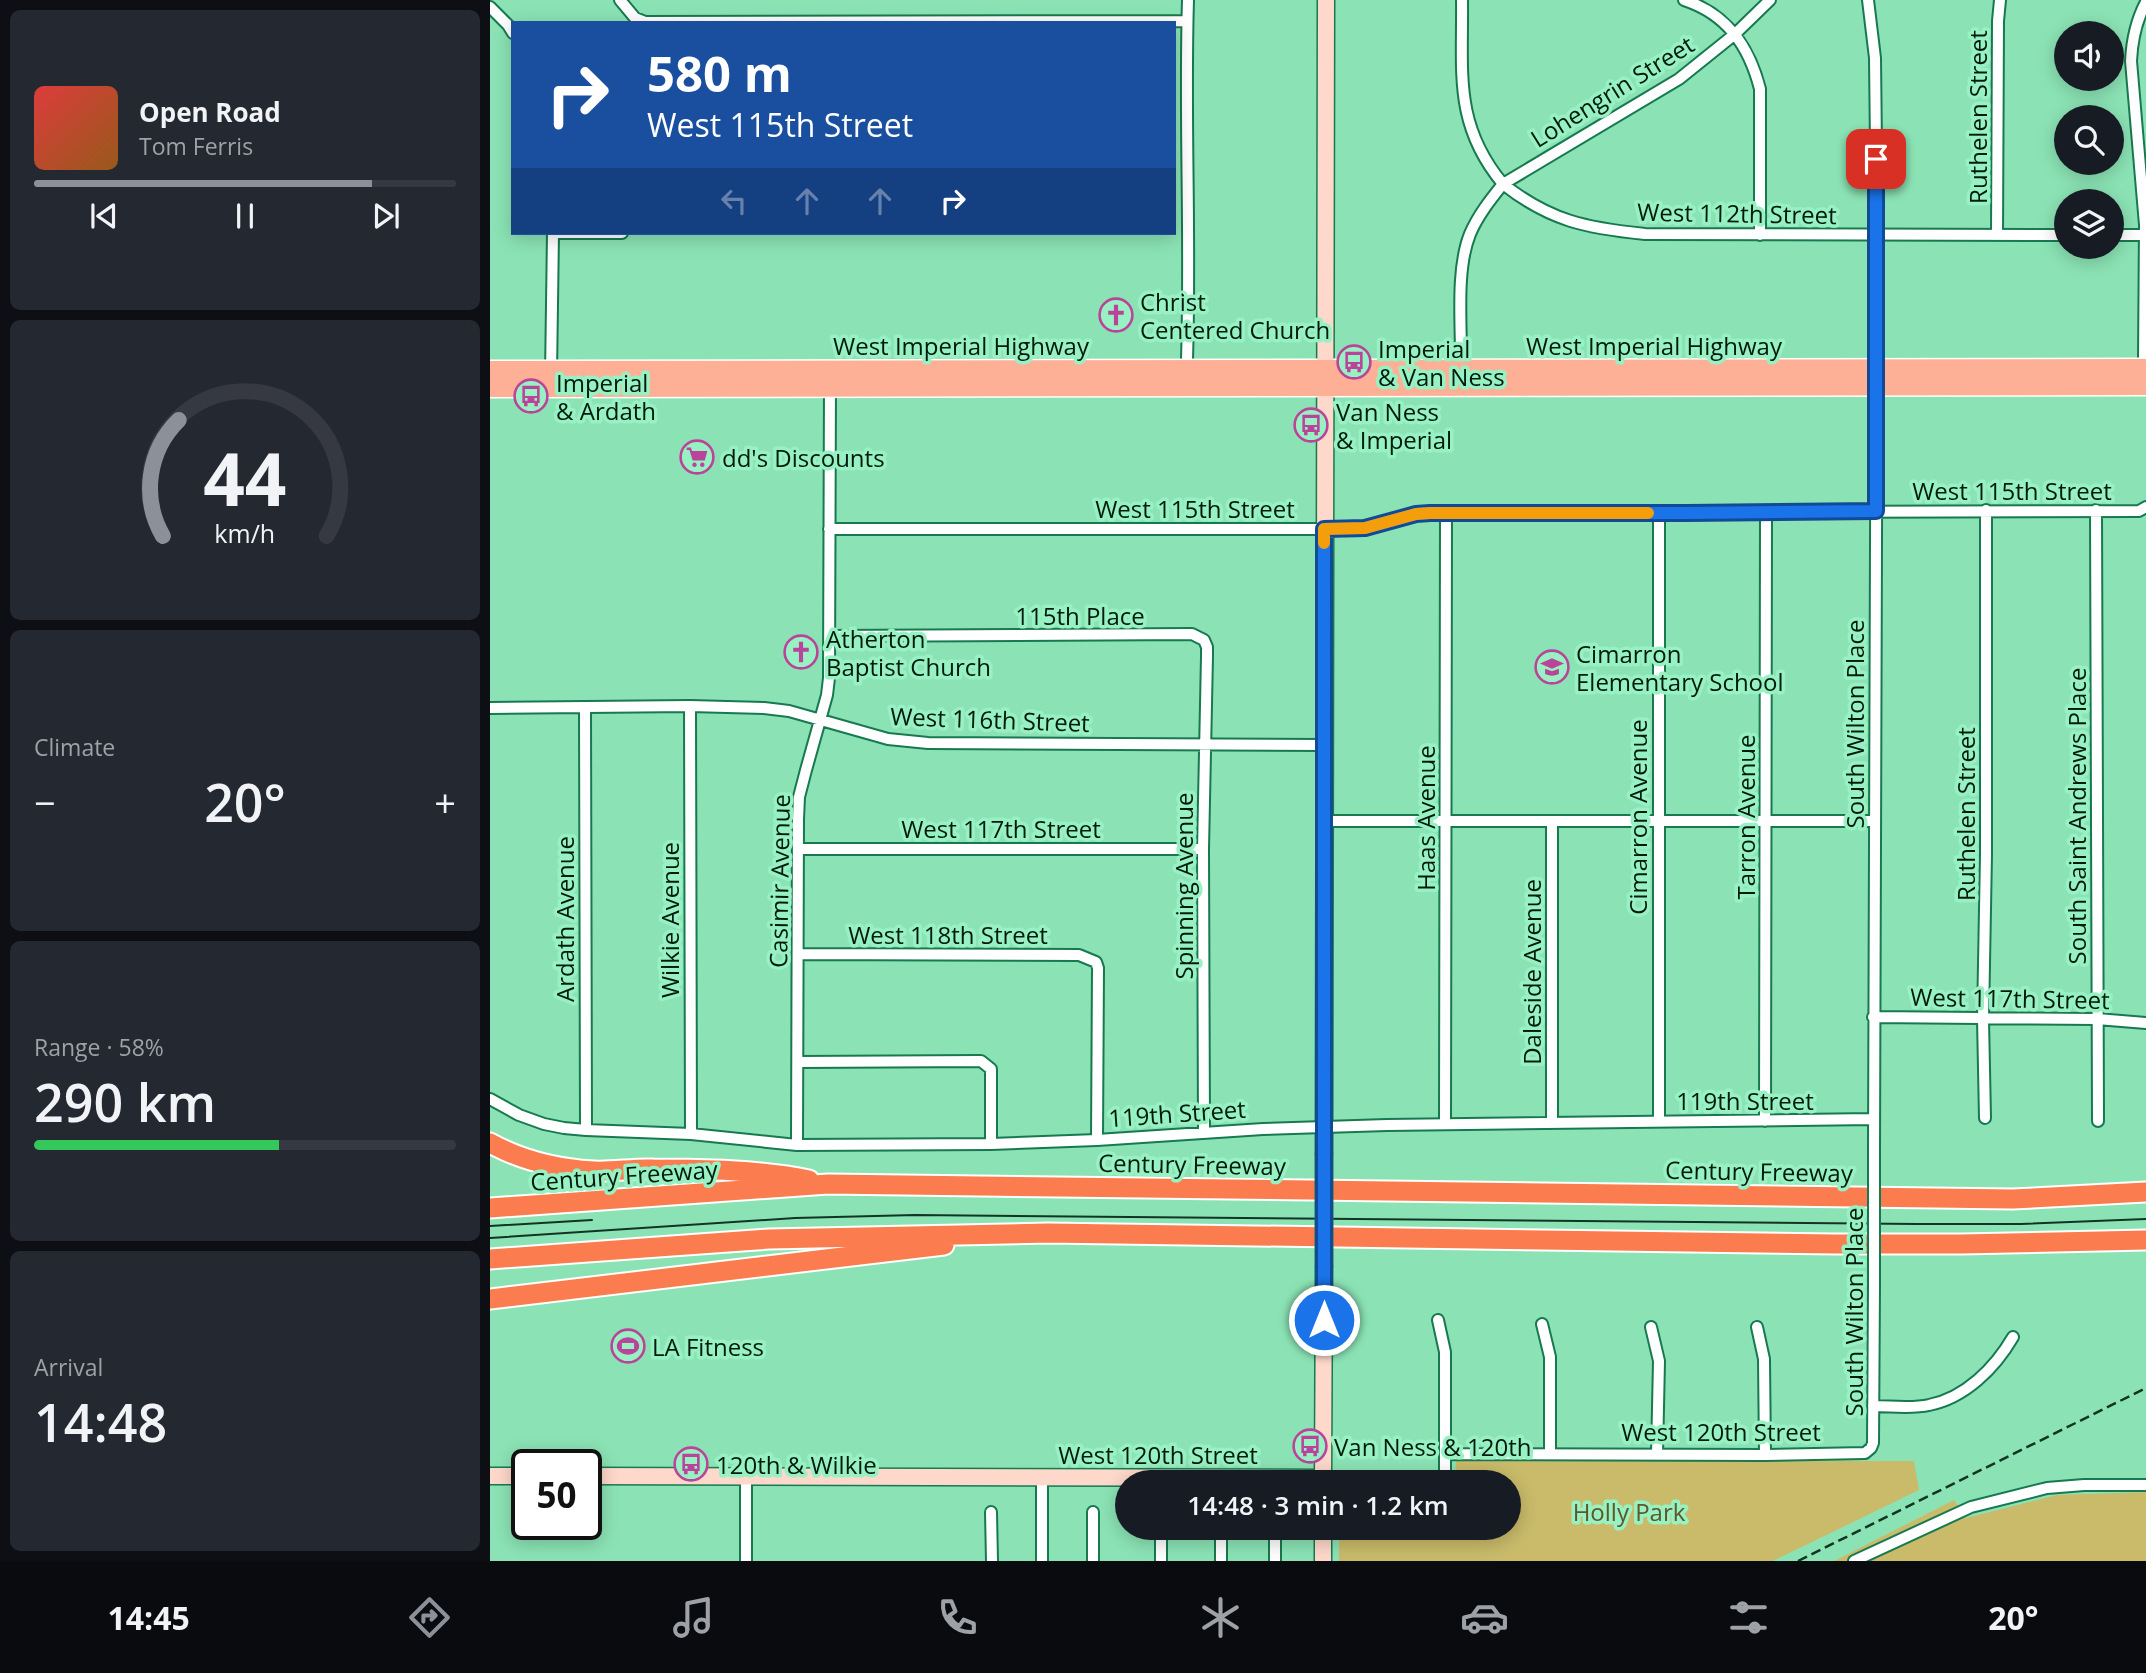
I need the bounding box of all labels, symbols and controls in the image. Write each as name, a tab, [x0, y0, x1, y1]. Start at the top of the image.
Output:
map controls	[2054, 21, 2124, 259]
button: sound	[2054, 21, 2124, 91]
street label: Lohengrin Street	[1524, 28, 1700, 154]
street label: Ruthelen Street	[1961, 30, 1994, 204]
text: 580 m	[647, 40, 792, 106]
icon: right	[532, 49, 623, 140]
text: Open Road	[139, 94, 281, 130]
text: West 115th Street	[647, 103, 913, 146]
button: search	[2054, 105, 2124, 175]
pin	[1846, 129, 1906, 189]
text: Tom Ferris	[139, 130, 253, 162]
icon: arrive	[1857, 140, 1895, 178]
icon: left	[715, 182, 753, 220]
icon: ahead	[788, 182, 826, 220]
icon: ahead	[861, 182, 899, 220]
icon: right	[934, 182, 972, 220]
button: layers	[2054, 189, 2124, 259]
street label: West 112th Street	[1637, 195, 1837, 231]
icon: previous	[85, 197, 123, 235]
icon: pause	[226, 197, 264, 235]
icon: next	[367, 197, 405, 235]
place label: Christ Centered Church	[1140, 285, 1330, 346]
church icon: Christ Centered Church	[1097, 296, 1135, 334]
street label: West Imperial Highway	[833, 329, 1090, 362]
street label: West Imperial Highway	[1526, 329, 1783, 362]
place label: Imperial & Van Ness	[1378, 332, 1505, 393]
bus stop icon: Imperial & Van Ness	[1335, 343, 1373, 381]
place label: Imperial & Ardath	[556, 366, 656, 427]
bus stop icon: Imperial & Ardath	[512, 377, 550, 415]
place label: Van Ness & Imperial	[1336, 395, 1452, 456]
bus stop icon: Van Ness & Imperial	[1292, 406, 1330, 444]
text: 44	[203, 429, 287, 528]
supermarket icon: dd's Discounts	[678, 438, 716, 476]
place label: dd's Discounts	[722, 441, 885, 474]
street label: West 115th Street	[1912, 474, 2112, 507]
street label: West 115th Street	[1095, 492, 1295, 525]
text: km/h	[215, 516, 275, 550]
street label: 115th Place	[1015, 599, 1145, 632]
street label: South Wilton Place	[1838, 620, 1871, 828]
place label: Atherton Baptist Church	[826, 622, 991, 683]
church icon: Atherton Baptist Church	[782, 633, 820, 671]
place label: Cimarron Elementary School	[1576, 637, 1784, 698]
school or university icon: Cimarron Elementary School	[1533, 648, 1571, 686]
street label: South Saint Andrews Place	[2060, 668, 2093, 964]
street label: West 116th Street	[890, 699, 1090, 739]
street label: Cimarron Avenue	[1621, 719, 1654, 915]
street label: Ruthelen Street	[1949, 727, 1982, 901]
text: Climate	[34, 731, 115, 763]
street label: Tarron Avenue	[1729, 734, 1762, 900]
street label: Haas Avenue	[1409, 745, 1442, 891]
text: 20°	[204, 766, 286, 837]
text: −	[34, 776, 56, 828]
text: +	[434, 776, 456, 828]
street label: Spinning Avenue	[1167, 793, 1200, 979]
street label: Casimir Avenue	[761, 794, 797, 968]
street label: West 117th Street	[901, 812, 1101, 845]
street label: Ardath Avenue	[548, 836, 581, 1002]
street label: Wilkie Avenue	[653, 842, 686, 998]
street label: Daleside Avenue	[1515, 879, 1548, 1065]
street label: West 118th Street	[848, 918, 1048, 951]
street label: West 117th Street	[1910, 980, 2110, 1016]
text: Range · 58%	[34, 1031, 164, 1063]
text: 290 km	[34, 1066, 216, 1137]
street label: 119th Street	[1676, 1084, 1814, 1117]
street label: 119th Street	[1107, 1092, 1247, 1134]
street label: Century Freeway	[1098, 1146, 1287, 1182]
street label: Century Freeway	[529, 1152, 720, 1198]
street label: Century Freeway	[1665, 1153, 1854, 1189]
street label: South Wilton Place	[1837, 1208, 1870, 1416]
position arrow	[1287, 1283, 1361, 1357]
sports icon: LA Fitness	[609, 1327, 647, 1365]
place label: LA Fitness	[652, 1330, 764, 1363]
text: Arrival	[34, 1351, 103, 1383]
text: 14:48	[34, 1386, 167, 1457]
street label: West 120th Street	[1621, 1415, 1821, 1448]
bus stop icon: Van Ness & 120th	[1291, 1427, 1329, 1465]
place label: Van Ness & 120th	[1334, 1430, 1531, 1463]
street label: West 120th Street	[1058, 1438, 1258, 1471]
bus stop icon: 120th & Wilkie	[672, 1445, 710, 1483]
place label: 120th & Wilkie	[716, 1448, 877, 1481]
speed limit sign: 50	[511, 1449, 602, 1540]
text: 14:48 · 3 min · 1.2 km	[1187, 1487, 1449, 1523]
park label: Holly Park	[1573, 1495, 1686, 1528]
icon: directions	[405, 1593, 454, 1642]
icon: music	[669, 1593, 718, 1642]
icon: phone	[933, 1593, 982, 1642]
icon: climate	[1196, 1593, 1245, 1642]
icon: car	[1460, 1593, 1509, 1642]
icon: filters	[1724, 1593, 1773, 1642]
text: 14:45	[107, 1596, 190, 1639]
text: 20°	[1988, 1596, 2039, 1639]

